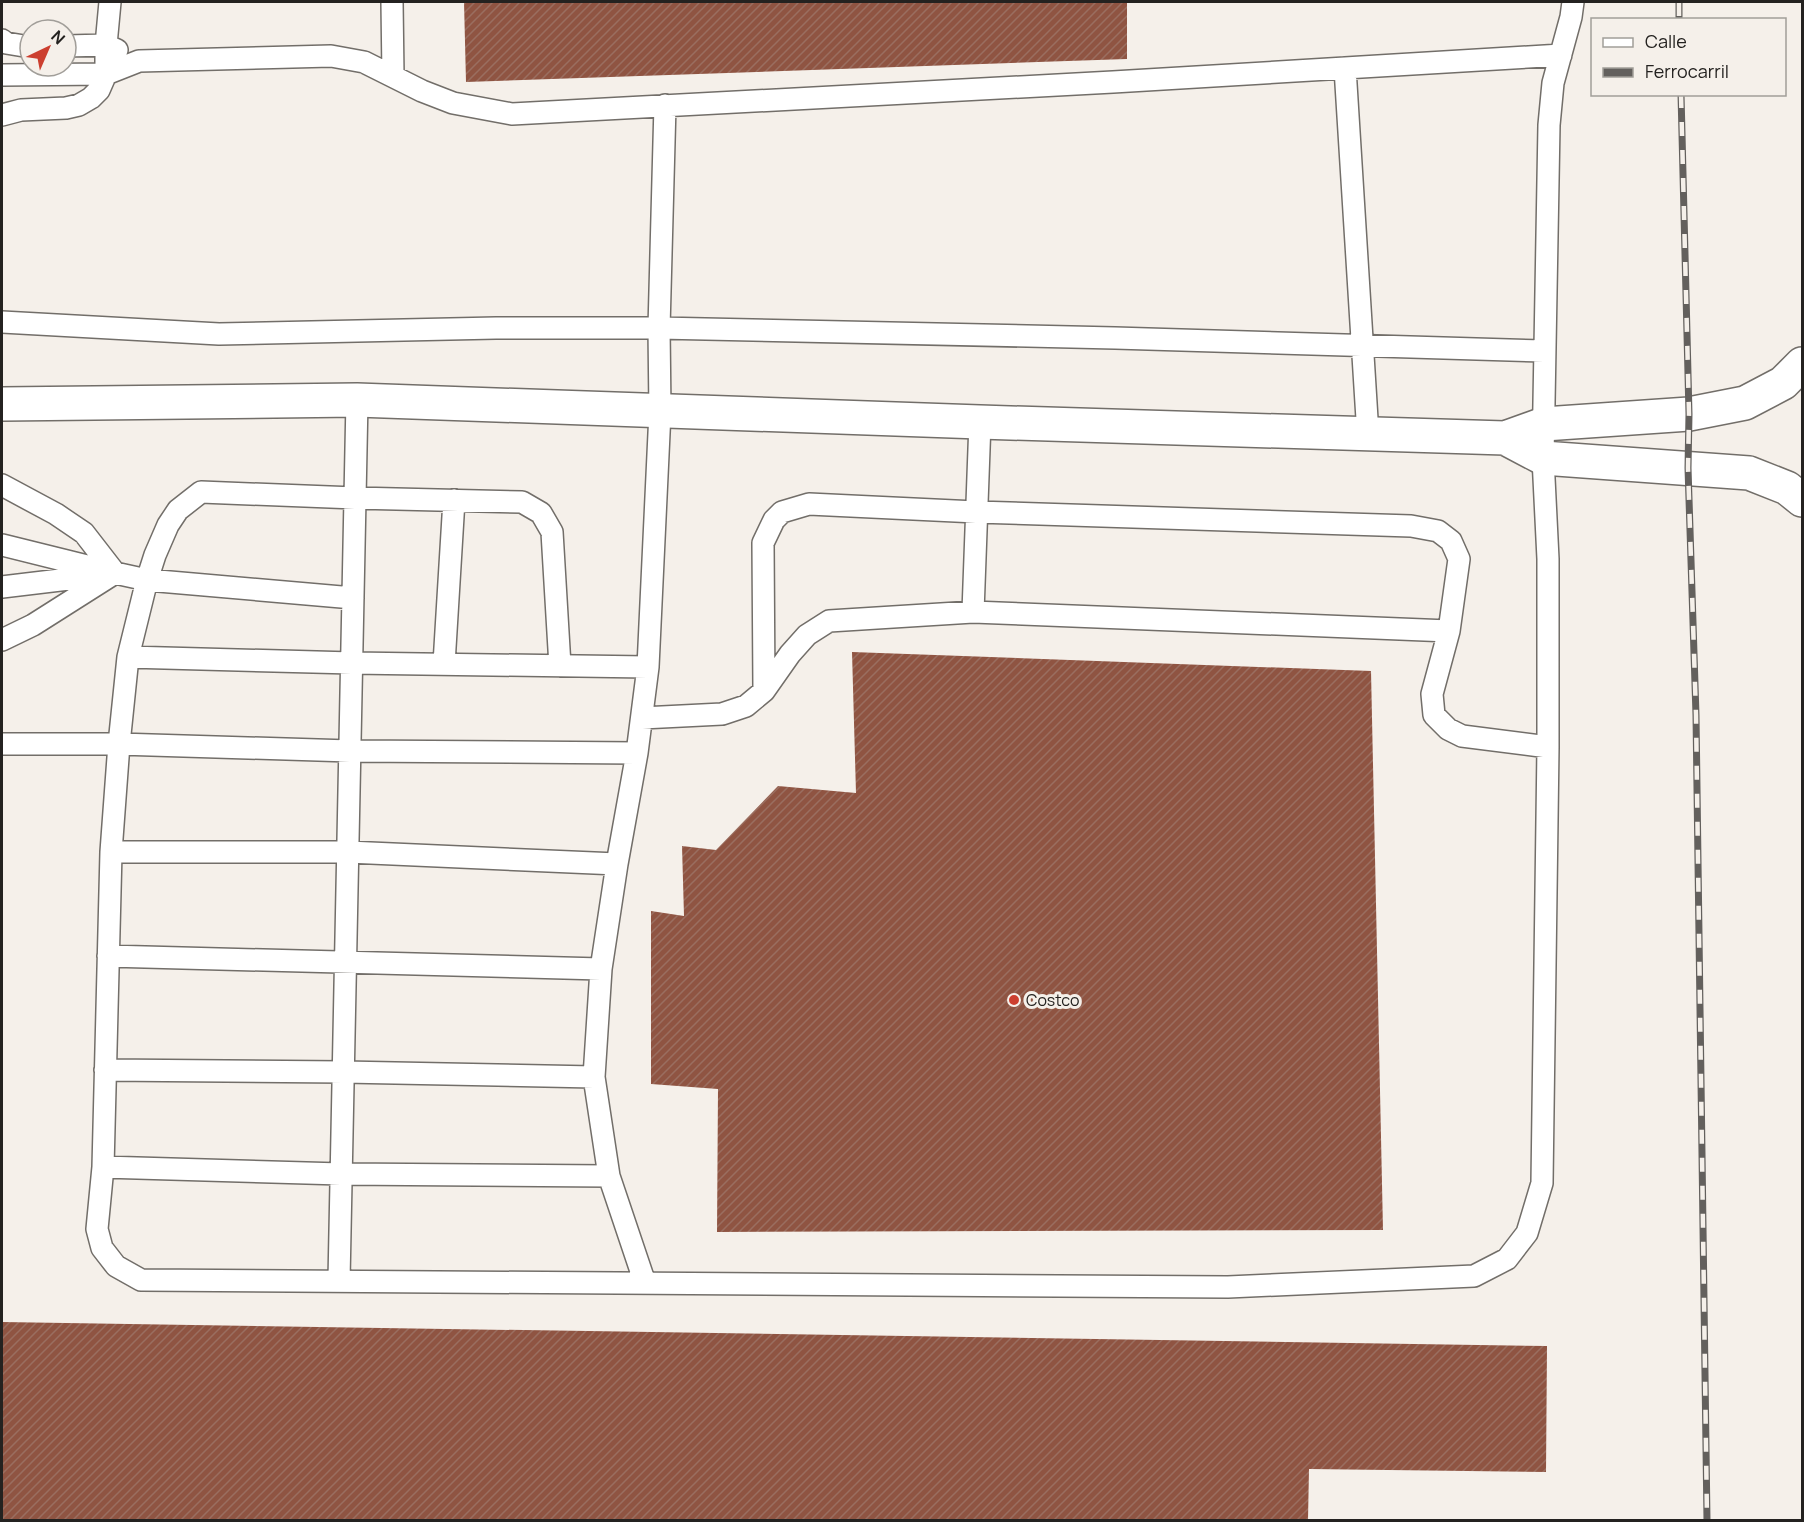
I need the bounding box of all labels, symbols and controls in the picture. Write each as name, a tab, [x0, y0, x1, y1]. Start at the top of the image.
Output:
north arrow	[18, 18, 78, 78]
legend	[1591, 18, 1786, 96]
text: N	[47, 25, 70, 49]
text: Calle	[1645, 29, 1687, 53]
text: Ferrocarril	[1645, 59, 1729, 83]
place label: Costco	[1026, 989, 1079, 1011]
marker: Costco	[1007, 993, 1021, 1007]

